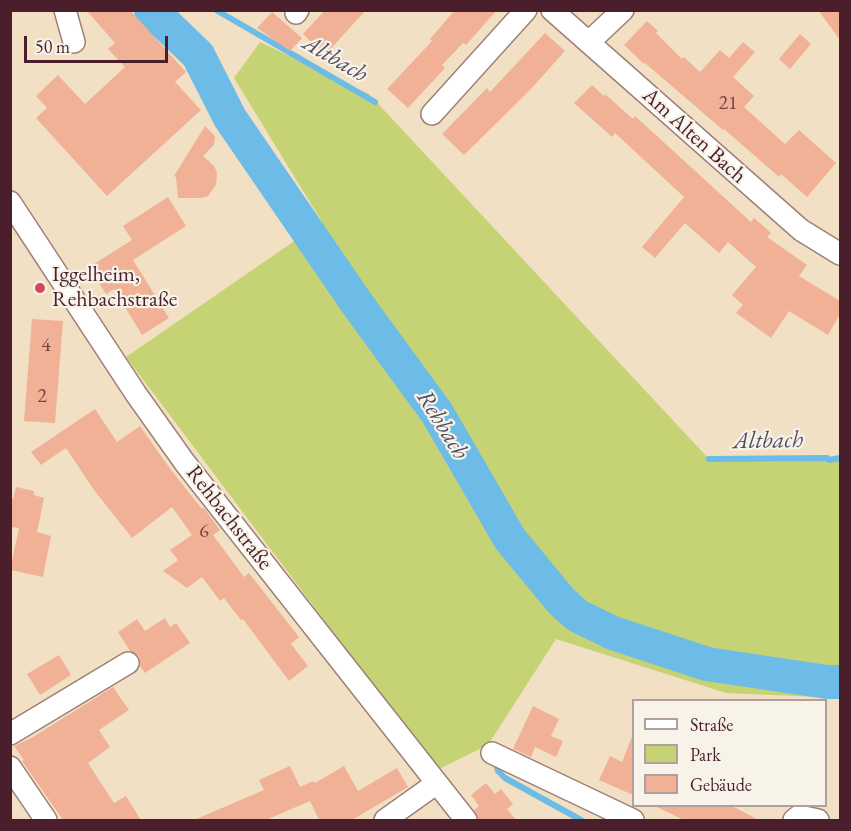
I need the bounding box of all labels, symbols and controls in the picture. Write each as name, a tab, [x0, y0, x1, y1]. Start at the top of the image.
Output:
scale bar	[27, 24, 171, 62]
water label: Altbach	[297, 29, 373, 89]
text: 50 m	[35, 35, 70, 58]
street label: Am Alten Bach	[637, 82, 751, 190]
house number: 21	[718, 92, 738, 116]
place label: Iggelheim, Rehbachstraße	[52, 262, 177, 314]
marker: Iggelheim, Rehbachstraße	[33, 281, 47, 295]
house number: 4	[41, 334, 51, 358]
house number: 2	[37, 385, 47, 409]
water label: Rehbach	[409, 385, 475, 465]
water label: Altbach	[733, 426, 803, 456]
street label: Rehbachstraße	[180, 460, 278, 576]
house number: 6	[199, 520, 209, 544]
legend	[632, 699, 827, 807]
text: Straße	[690, 713, 733, 736]
text: Park	[690, 743, 721, 766]
text: Gebäude	[690, 773, 752, 796]

